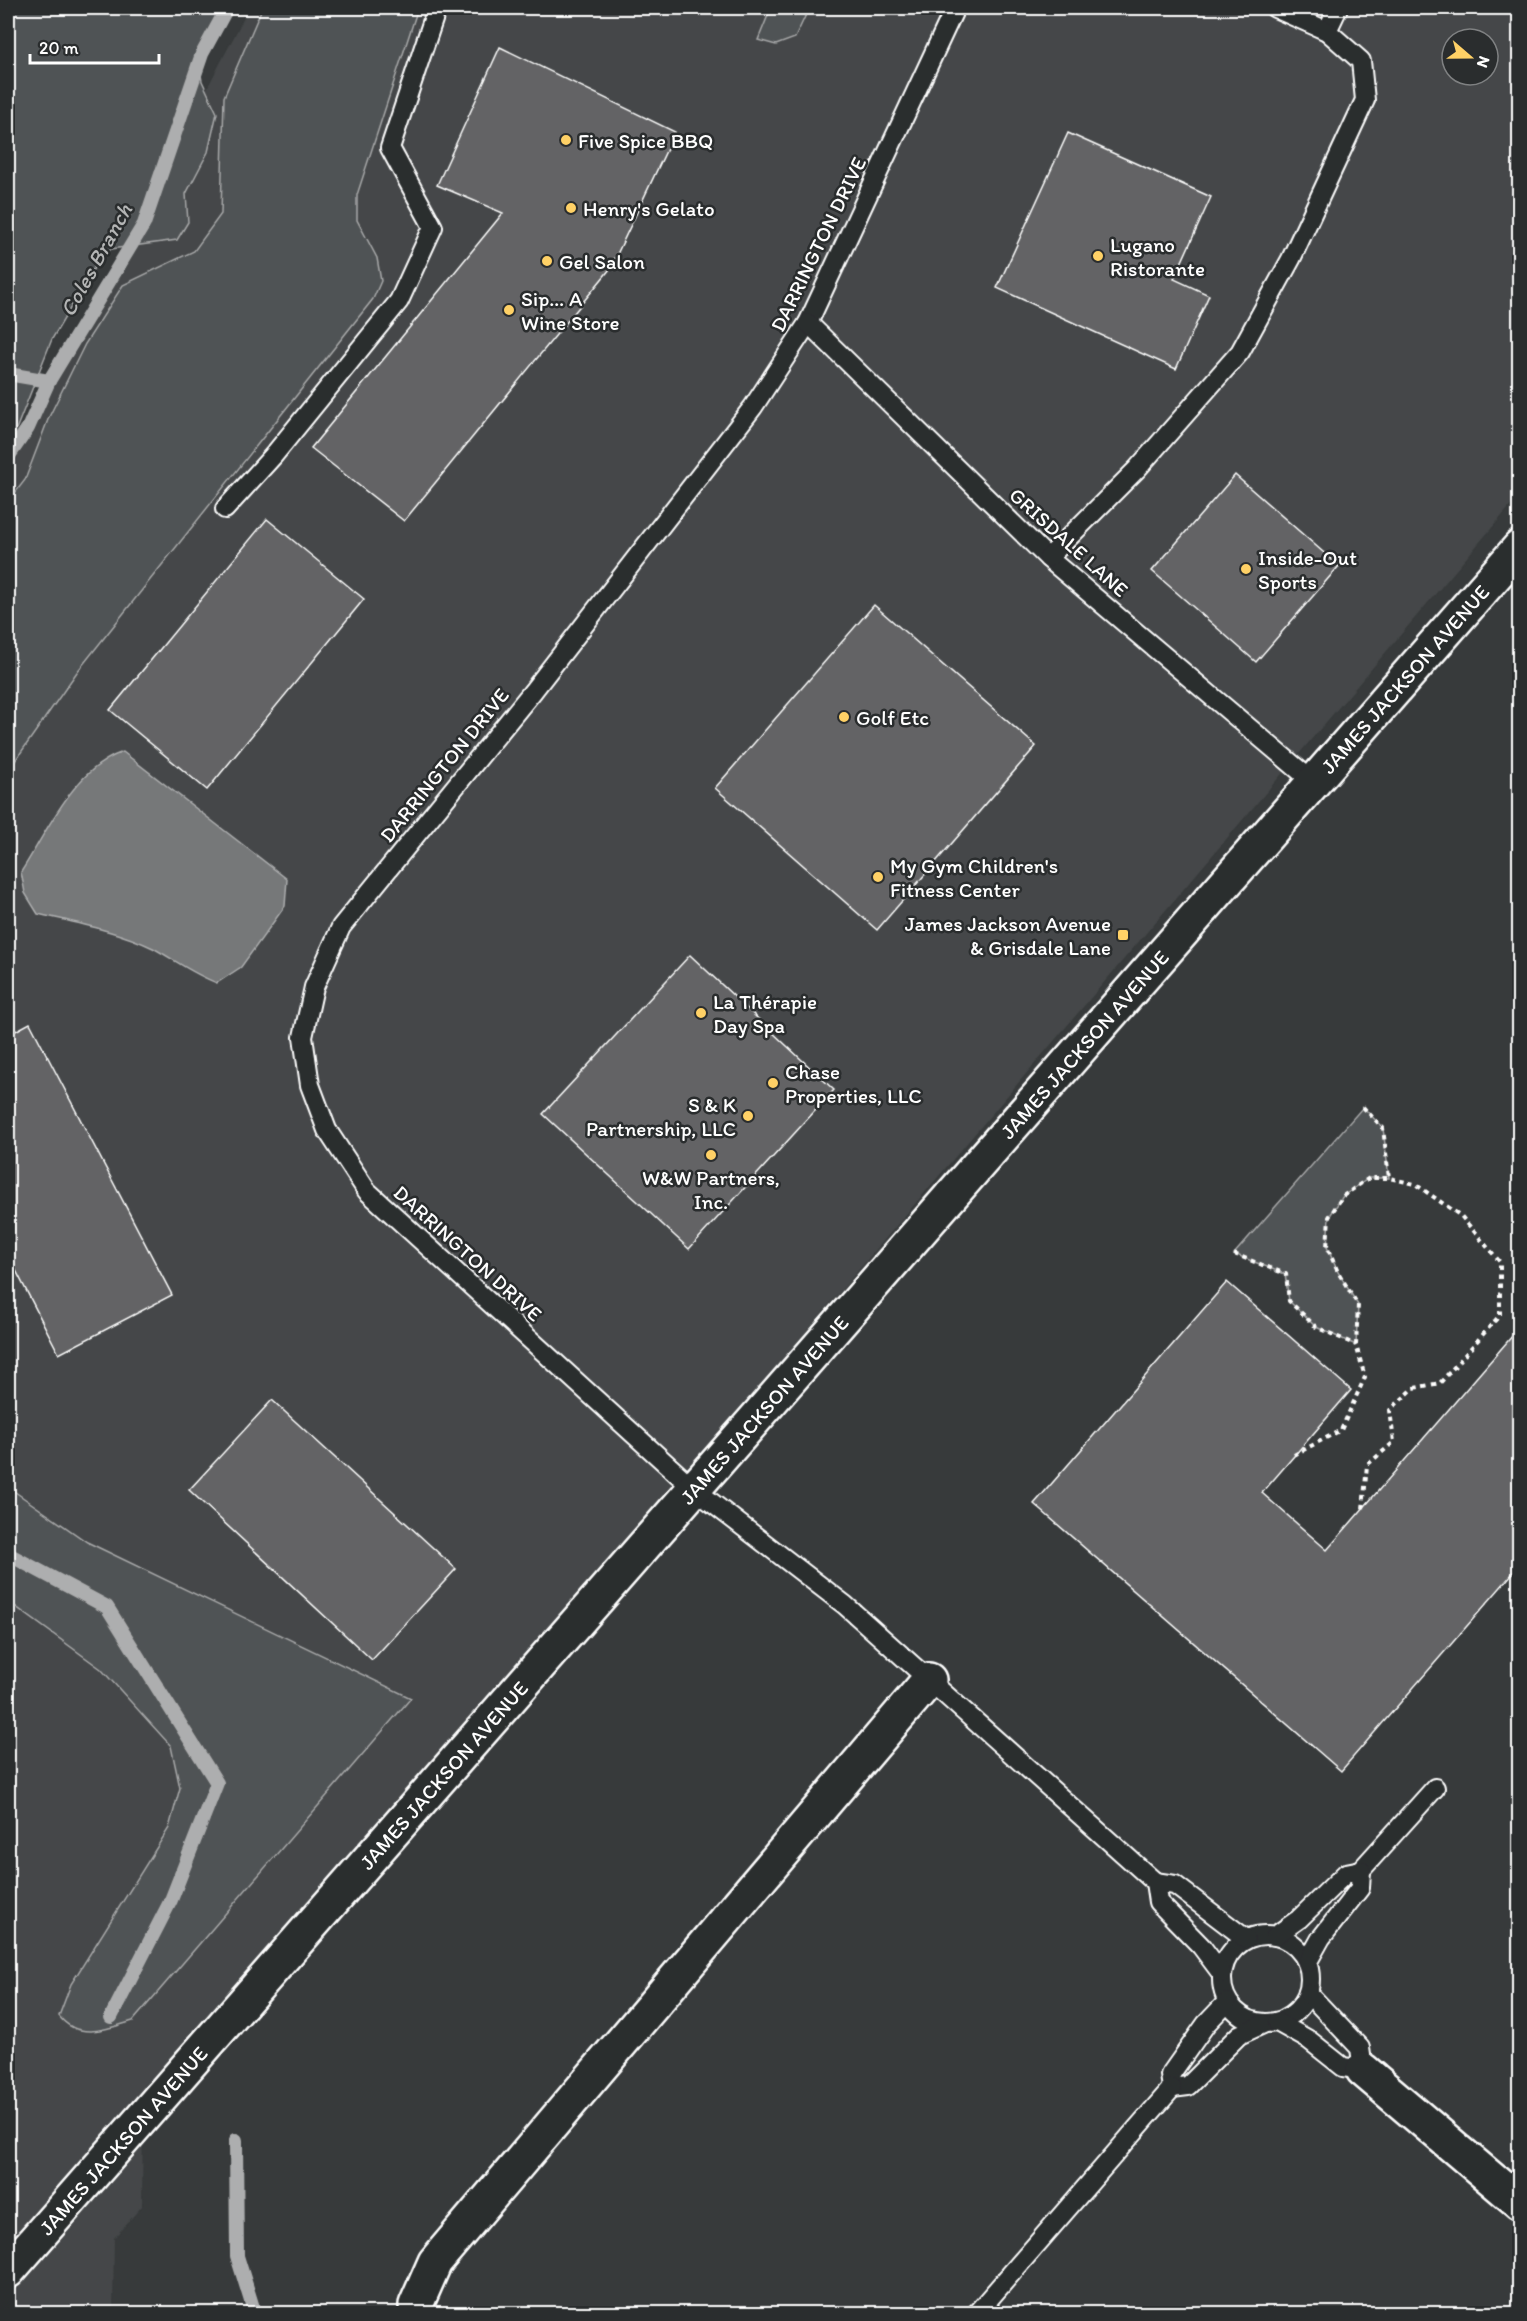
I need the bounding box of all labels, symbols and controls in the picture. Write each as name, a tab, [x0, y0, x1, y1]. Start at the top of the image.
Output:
scale bar	[30, 27, 159, 65]
north arrow	[1440, 27, 1500, 87]
text: 20 m	[39, 37, 79, 59]
text: N	[1473, 54, 1494, 70]
place label: Five Spice BBQ	[578, 128, 713, 153]
marker: Five Spice BBQ	[559, 133, 573, 147]
street label: DARRINGTON DRIVE	[765, 152, 871, 335]
place label: Henry's Gelato	[583, 196, 715, 221]
water label: Coles Branch	[54, 199, 138, 321]
marker: Henry's Gelato	[564, 201, 578, 215]
place label: Lugano Ristorante	[1110, 232, 1205, 281]
place label: Gel Salon	[559, 249, 645, 274]
marker: Lugano Ristorante	[1091, 249, 1105, 263]
marker: Gel Salon	[540, 254, 554, 268]
place label: Sip… A Wine Store	[521, 286, 620, 335]
marker: Sip… A Wine Store	[502, 303, 516, 317]
street label: GRISDALE LANE	[1004, 482, 1134, 602]
place label: Inside-Out Sports	[1258, 545, 1357, 594]
marker: Inside-Out Sports	[1239, 562, 1253, 576]
street label: JAMES JACKSON AVENUE	[1315, 579, 1494, 778]
street label: DARRINGTON DRIVE	[374, 683, 514, 847]
place label: Golf Etc	[856, 705, 929, 730]
marker: Golf Etc	[837, 710, 851, 724]
place label: My Gym Children's Fitness Center	[890, 853, 1058, 902]
marker: My Gym Children's Fitness Center	[871, 870, 885, 884]
place label: James Jackson Avenue & Grisdale Lane	[905, 911, 1111, 960]
marker: James Jackson Avenue & Grisdale Lane	[1116, 928, 1130, 942]
street label: JAMES JACKSON AVENUE	[995, 944, 1174, 1143]
place label: La Thérapie Day Spa	[713, 989, 817, 1038]
marker: La Thérapie Day Spa	[694, 1006, 708, 1020]
place label: Chase Properties, LLC	[785, 1059, 922, 1108]
marker: Chase Properties, LLC	[766, 1076, 780, 1090]
place label: S & K Partnership, LLC	[586, 1092, 736, 1141]
marker: S & K Partnership, LLC	[741, 1109, 755, 1123]
marker: W&W Partners, Inc.	[704, 1148, 718, 1162]
place label: W&W Partners, Inc.	[642, 1165, 780, 1214]
street label: DARRINGTON DRIVE	[389, 1180, 548, 1326]
street label: JAMES JACKSON AVENUE	[674, 1310, 853, 1509]
street label: JAMES JACKSON AVENUE	[354, 1675, 533, 1874]
street label: JAMES JACKSON AVENUE	[33, 2041, 212, 2240]

